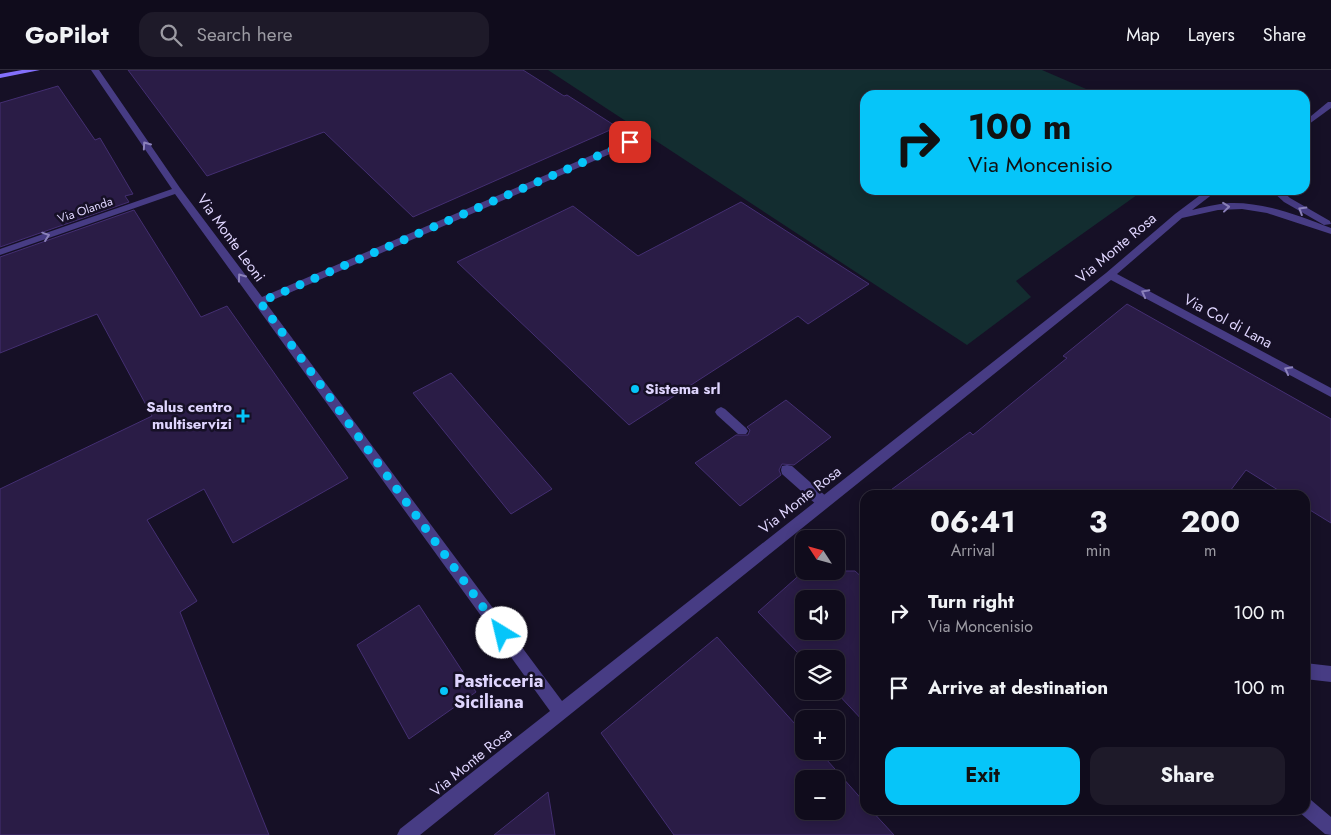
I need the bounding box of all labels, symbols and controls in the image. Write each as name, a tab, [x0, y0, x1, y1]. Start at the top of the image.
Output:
search box	[139, 12, 489, 57]
text: GoPilot	[25, 17, 109, 52]
icon: search	[157, 21, 185, 49]
text: Search here	[197, 21, 293, 48]
text: Map	[1126, 22, 1160, 48]
text: Layers	[1188, 22, 1235, 48]
text: Share	[1263, 22, 1306, 48]
text: 100 m	[968, 102, 1071, 152]
icon: right	[885, 110, 950, 175]
pin	[609, 121, 651, 163]
icon: arrive	[616, 128, 644, 156]
one-way arrow	[143, 141, 152, 151]
text: Via Moncenisio	[968, 148, 1113, 180]
street label: Via Monte Leoni	[192, 189, 270, 287]
street label: Via Olanda	[55, 192, 115, 228]
one-way arrow	[1222, 202, 1230, 213]
one-way arrow	[1299, 206, 1308, 216]
street label: Via Monte Rosa	[1071, 208, 1161, 288]
one-way arrow	[41, 232, 50, 242]
one-way arrow	[238, 273, 247, 283]
street label: Via Col di Lana	[1180, 288, 1276, 354]
one-way arrow	[1141, 290, 1150, 300]
one-way arrow	[1284, 366, 1293, 376]
place label: Sistema srl	[645, 378, 721, 400]
marker: Sistema srl	[629, 383, 641, 395]
place label: Salus centro multiservizi	[146, 396, 232, 435]
marker: Salus centro multiservizi	[236, 409, 250, 423]
street label: Via Monte Rosa	[754, 461, 846, 539]
text: 06:41	[930, 500, 1016, 543]
text: 3	[1089, 500, 1108, 543]
text: 200	[1181, 500, 1240, 543]
north arrow	[795, 530, 845, 580]
map controls	[795, 530, 845, 820]
text: Arrival	[951, 539, 995, 562]
text: min	[1086, 539, 1111, 562]
text: m	[1204, 539, 1217, 562]
text: Turn right	[928, 588, 1014, 615]
button: sound	[795, 590, 845, 640]
icon: right	[885, 599, 913, 627]
text: 100 m	[1233, 599, 1285, 626]
position arrow	[475, 606, 527, 658]
text: Via Moncenisio	[928, 615, 1033, 638]
button: layers	[795, 650, 845, 700]
place label: Pasticceria Siciliana	[454, 668, 543, 715]
icon: arrive	[885, 674, 913, 702]
text: Arrive at destination	[928, 674, 1108, 701]
text: 100 m	[1233, 674, 1285, 701]
marker: Pasticceria Siciliana	[438, 685, 450, 697]
button: +	[795, 710, 845, 760]
street label: Via Monte Rosa	[425, 722, 517, 802]
button: Exit	[885, 747, 1080, 805]
button: Share	[1090, 747, 1285, 805]
button: −	[795, 770, 845, 820]

